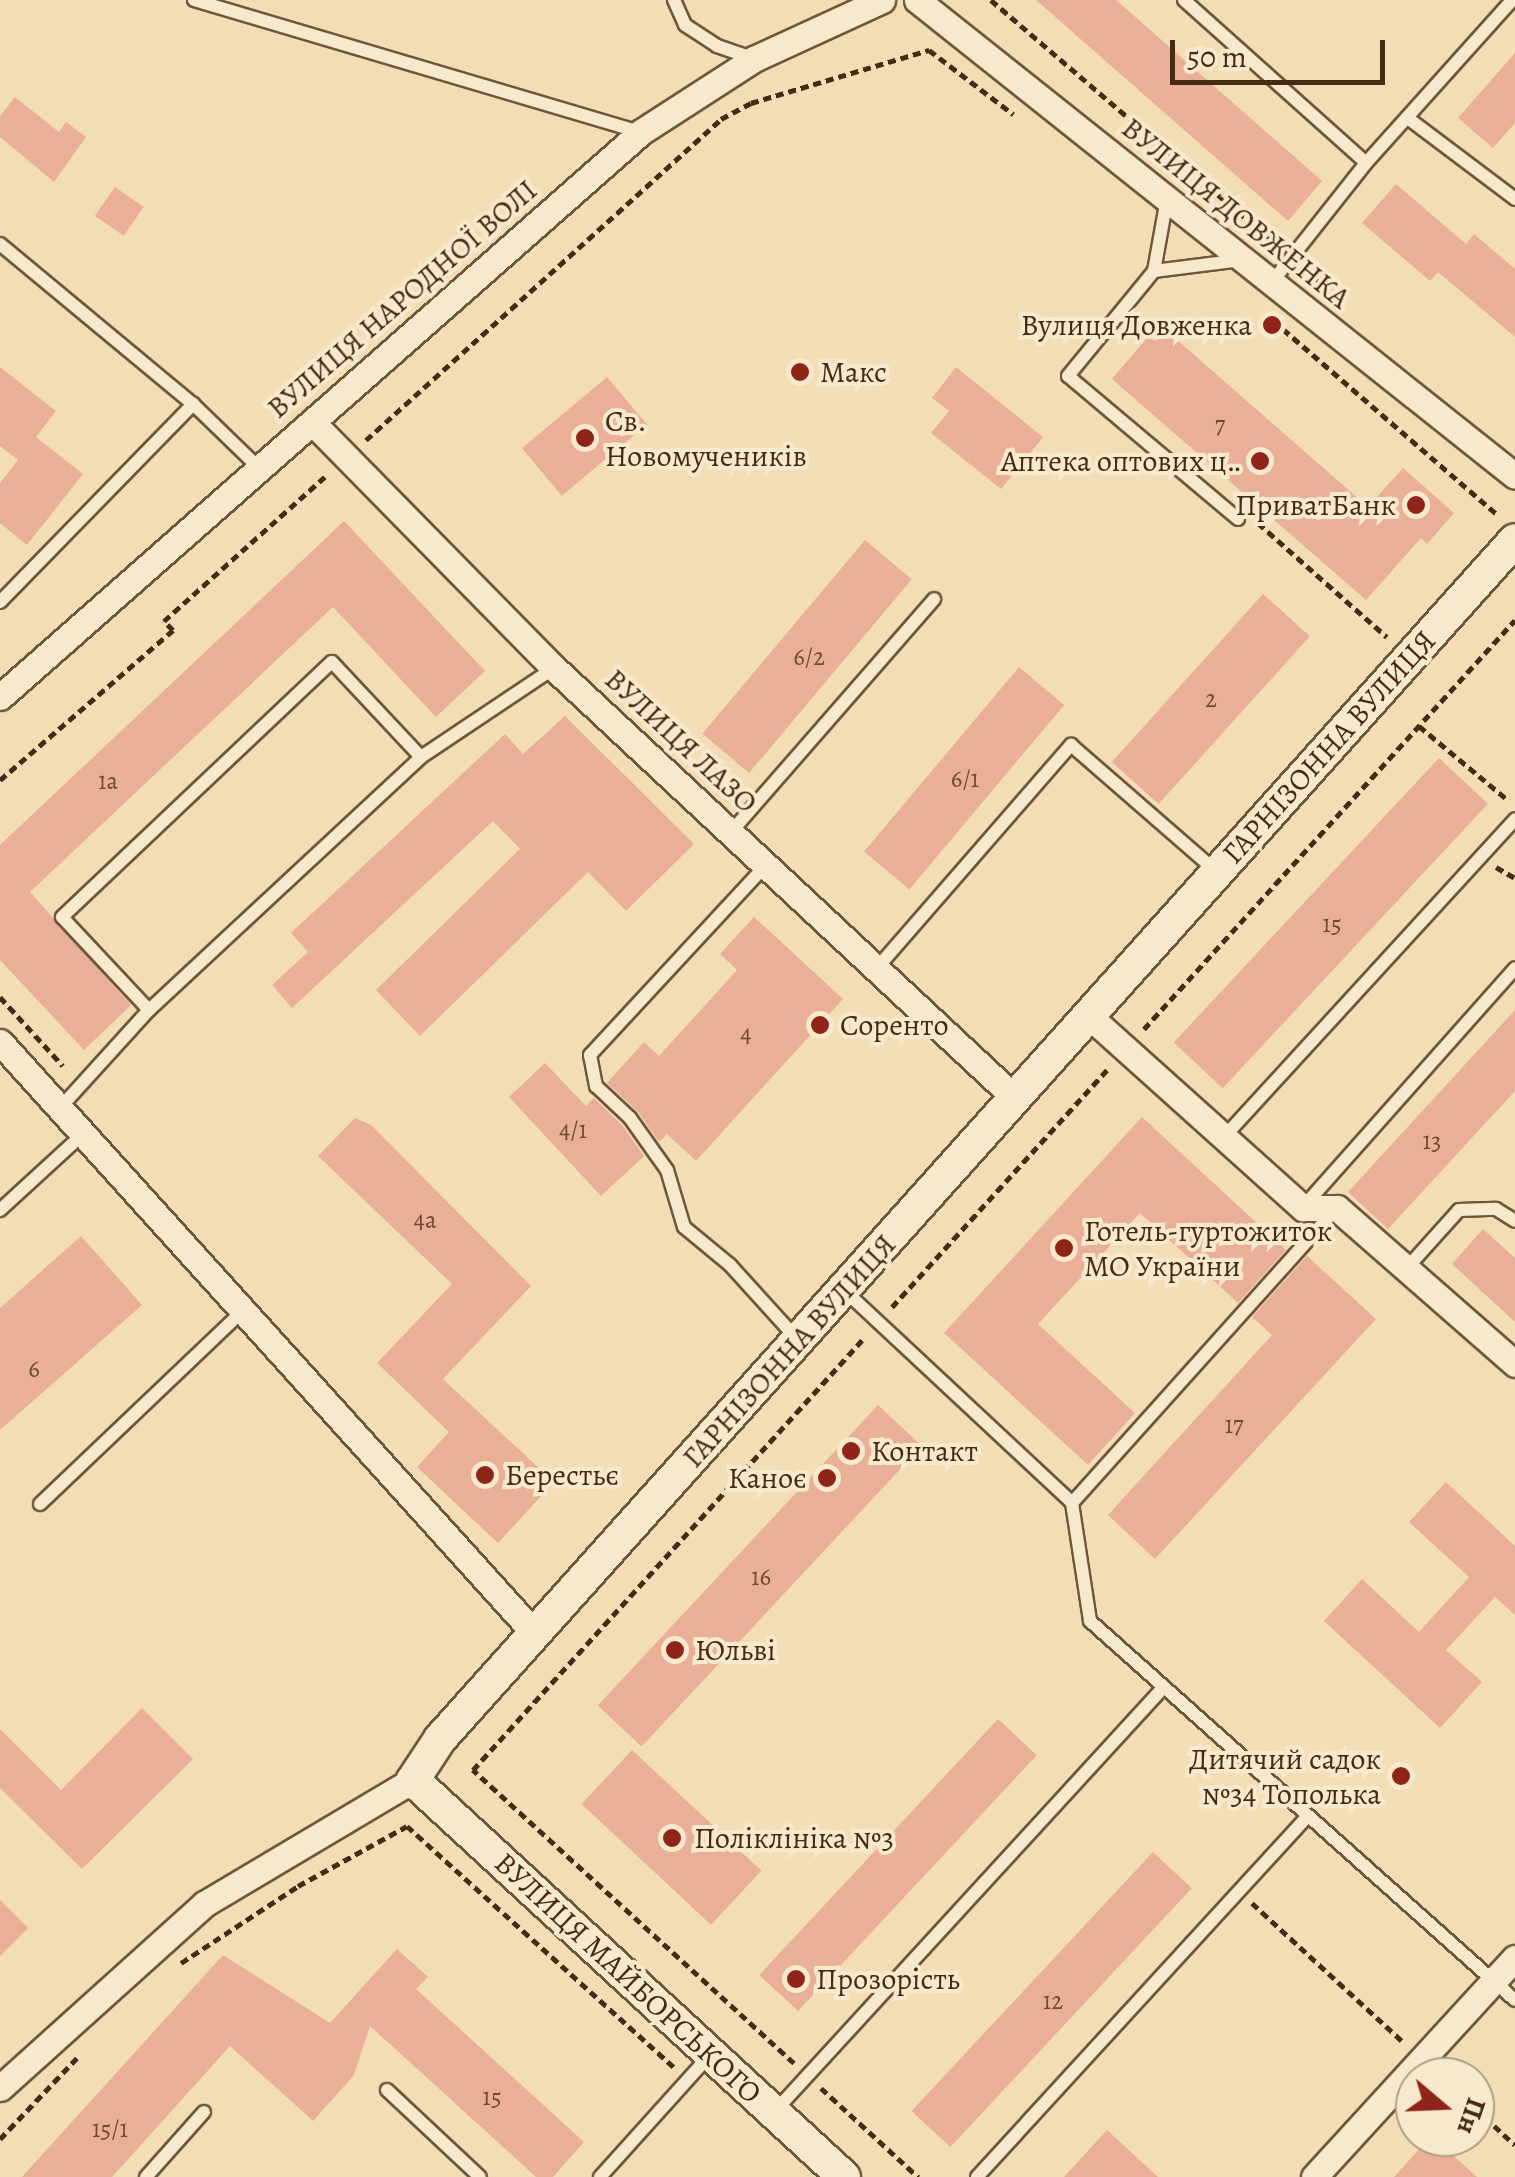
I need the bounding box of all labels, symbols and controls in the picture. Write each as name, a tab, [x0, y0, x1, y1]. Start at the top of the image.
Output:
scale bar	[1175, 20, 1390, 82]
text: 50 m	[1187, 37, 1247, 77]
street label: ВУЛИЦЯ ДОВЖЕНКА	[1114, 110, 1358, 316]
street label: ВУЛИЦЯ НАРОДНОЇ ВОЛІ	[260, 172, 544, 426]
place label: Вулиця Довженка	[1021, 307, 1252, 343]
marker: Вулиця Довженка	[1261, 314, 1283, 336]
place label: Макс	[820, 354, 887, 390]
marker: Макс	[789, 361, 811, 383]
place label: Св. Новомучеників	[605, 403, 807, 474]
house number: 7	[1215, 410, 1225, 440]
marker: Св. Новомучеників	[574, 427, 596, 449]
place label: Аптека оптових ц‥	[1001, 443, 1240, 479]
marker: Аптека оптових ц‥	[1249, 450, 1271, 472]
place label: ПриватБанк	[1235, 487, 1396, 523]
marker: ПриватБанк	[1405, 494, 1427, 516]
street label: ГАРНІЗОННА ВУЛИЦЯ	[1215, 623, 1443, 871]
house number: 6/2	[793, 642, 825, 672]
street label: ВУЛИЦЯ ЛАЗО	[597, 661, 765, 821]
house number: 2	[1205, 684, 1217, 714]
house number: 6/1	[951, 764, 979, 794]
house number: 1а	[98, 766, 118, 796]
house number: 15	[1322, 909, 1342, 939]
place label: Соренто	[840, 1007, 949, 1043]
marker: Соренто	[809, 1014, 831, 1036]
house number: 4	[740, 1019, 752, 1049]
house number: 4/1	[559, 1115, 587, 1145]
house number: 13	[1423, 1126, 1441, 1156]
house number: 4а	[414, 1205, 436, 1235]
place label: Готель-гуртожиток МО України	[1084, 1213, 1332, 1284]
street label: ГАРНІЗОННА ВУЛИЦЯ	[675, 1227, 903, 1475]
marker: Готель-гуртожиток МО України	[1053, 1237, 1075, 1259]
house number: 6	[28, 1354, 40, 1384]
house number: 17	[1224, 1410, 1244, 1440]
place label: Контакт	[871, 1433, 978, 1469]
marker: Контакт	[840, 1440, 862, 1462]
place label: Берестьє	[505, 1457, 619, 1493]
place label: Каноє	[728, 1460, 807, 1496]
marker: Берестьє	[474, 1464, 496, 1486]
marker: Каноє	[816, 1467, 838, 1489]
house number: 16	[751, 1562, 771, 1592]
place label: Юльві	[695, 1632, 776, 1668]
marker: Юльві	[664, 1639, 686, 1661]
place label: Дитячий садок №34 Тополька	[1189, 1741, 1381, 1812]
marker: Дитячий садок №34 Тополька	[1390, 1765, 1412, 1787]
place label: Поліклініка №3	[694, 1820, 894, 1856]
marker: Поліклініка №3	[659, 1825, 685, 1851]
street label: ВУЛИЦЯ МАЙБОРСЬКОГО	[487, 1845, 769, 2111]
place label: Прозорість	[816, 1961, 960, 1997]
marker: Прозорість	[785, 1968, 807, 1990]
house number: 12	[1043, 1986, 1063, 2016]
north arrow	[1395, 2057, 1495, 2157]
house number: 15	[482, 2082, 502, 2112]
text: Пн	[1448, 2093, 1495, 2140]
house number: 15/1	[92, 2114, 128, 2144]

